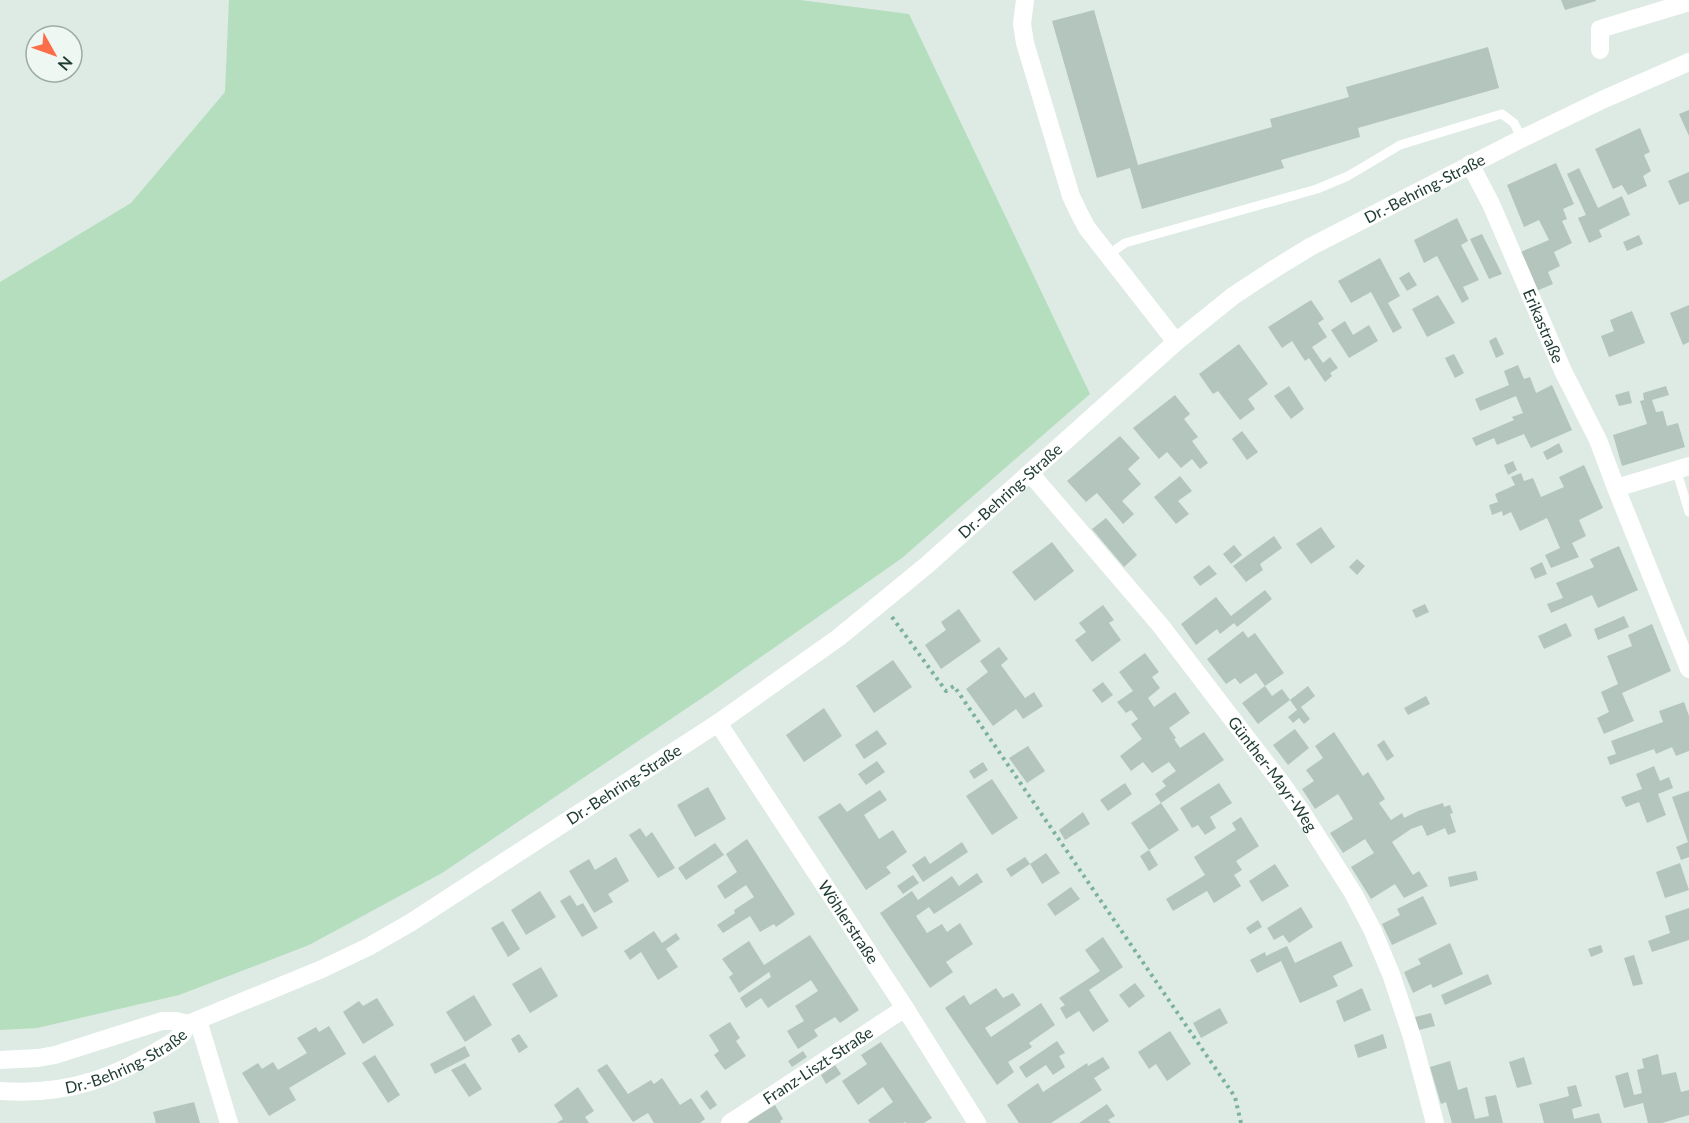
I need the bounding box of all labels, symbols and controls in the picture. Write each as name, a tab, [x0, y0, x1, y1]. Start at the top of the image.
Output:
north arrow	[24, 24, 84, 84]
text: N	[55, 53, 77, 75]
street label: Dr.-Behring-Straße	[1361, 149, 1488, 227]
street label: Erikastraße	[1520, 286, 1568, 366]
street label: Dr.-Behring-Straße	[954, 439, 1066, 542]
street label: Günther-Mayr-Weg	[1225, 712, 1322, 835]
street label: Dr.-Behring-Straße	[563, 740, 684, 828]
street label: Wöhlerstraße	[815, 876, 883, 967]
street label: Franz-Liszt-Straße	[759, 1022, 876, 1108]
street label: Dr.-Behring-Straße	[63, 1024, 190, 1097]

